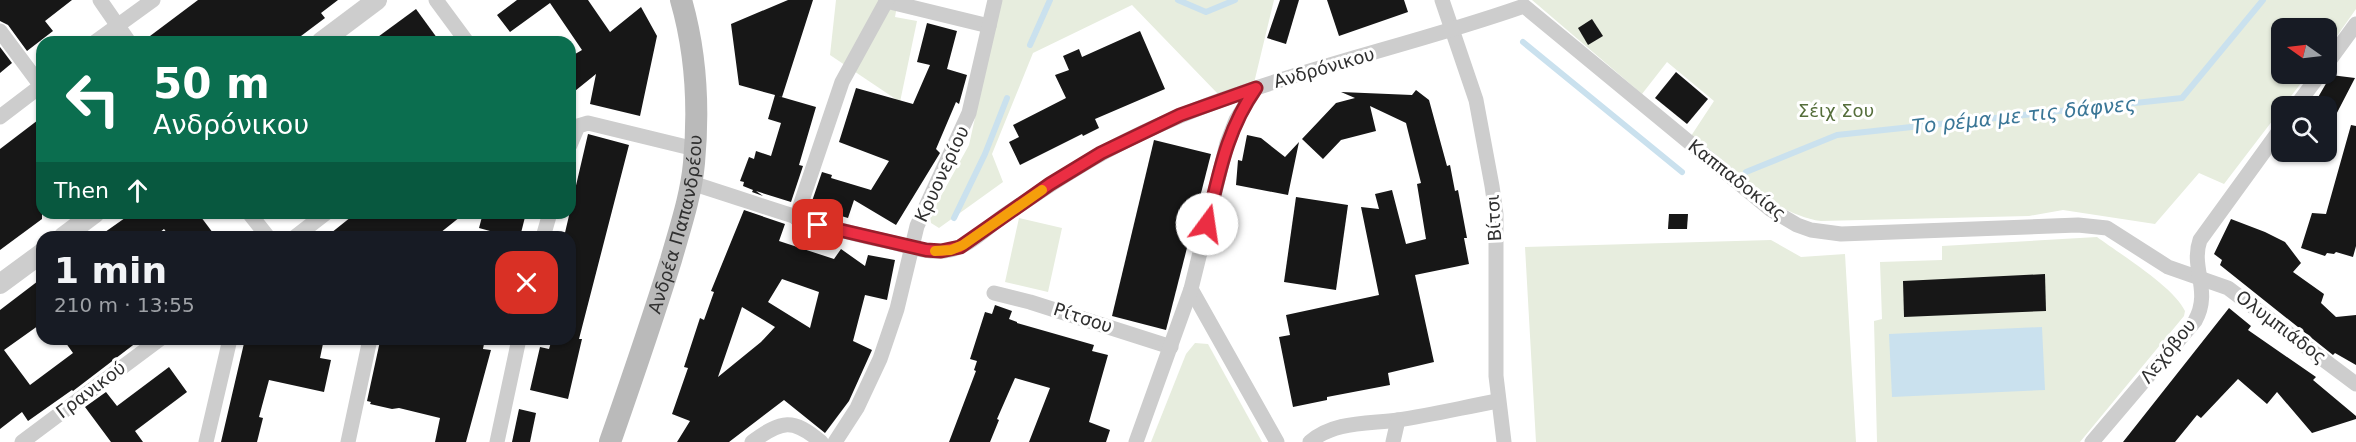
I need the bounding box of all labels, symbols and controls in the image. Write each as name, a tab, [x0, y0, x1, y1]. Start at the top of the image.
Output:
north arrow	[2271, 18, 2337, 84]
map controls	[2271, 18, 2337, 162]
street label: Ανδρόνικου	[1271, 43, 1377, 92]
text: 50 m	[153, 59, 270, 108]
icon: left	[54, 60, 132, 138]
water label: Το ρέμα με τις δάφνες	[1911, 91, 2138, 139]
button: search	[2271, 96, 2337, 162]
park label: Σέιχ Σου	[1798, 100, 1874, 121]
text: Ανδρόνικου	[153, 109, 309, 140]
street label: Κρυονερίου	[910, 122, 973, 225]
street label: Ανδρέα Παπανδρέου	[643, 134, 706, 316]
street label: Καππαδοκίας	[1684, 135, 1790, 224]
icon: ahead	[121, 174, 154, 207]
text: Then	[54, 178, 109, 203]
position arrow	[1175, 192, 1239, 256]
street label: Βίτσι	[1482, 194, 1505, 242]
pin	[792, 199, 843, 250]
icon: arrive	[801, 208, 834, 241]
text: 1 min	[54, 250, 167, 291]
button: close	[495, 251, 558, 314]
street label: Ολυμπιάδος	[2232, 286, 2331, 368]
text: 210 m · 13:55	[54, 293, 195, 317]
street label: Ρίτσου	[1051, 298, 1115, 337]
street label: Λεχόβου	[2135, 314, 2200, 387]
street label: Γρανικού	[52, 357, 130, 423]

